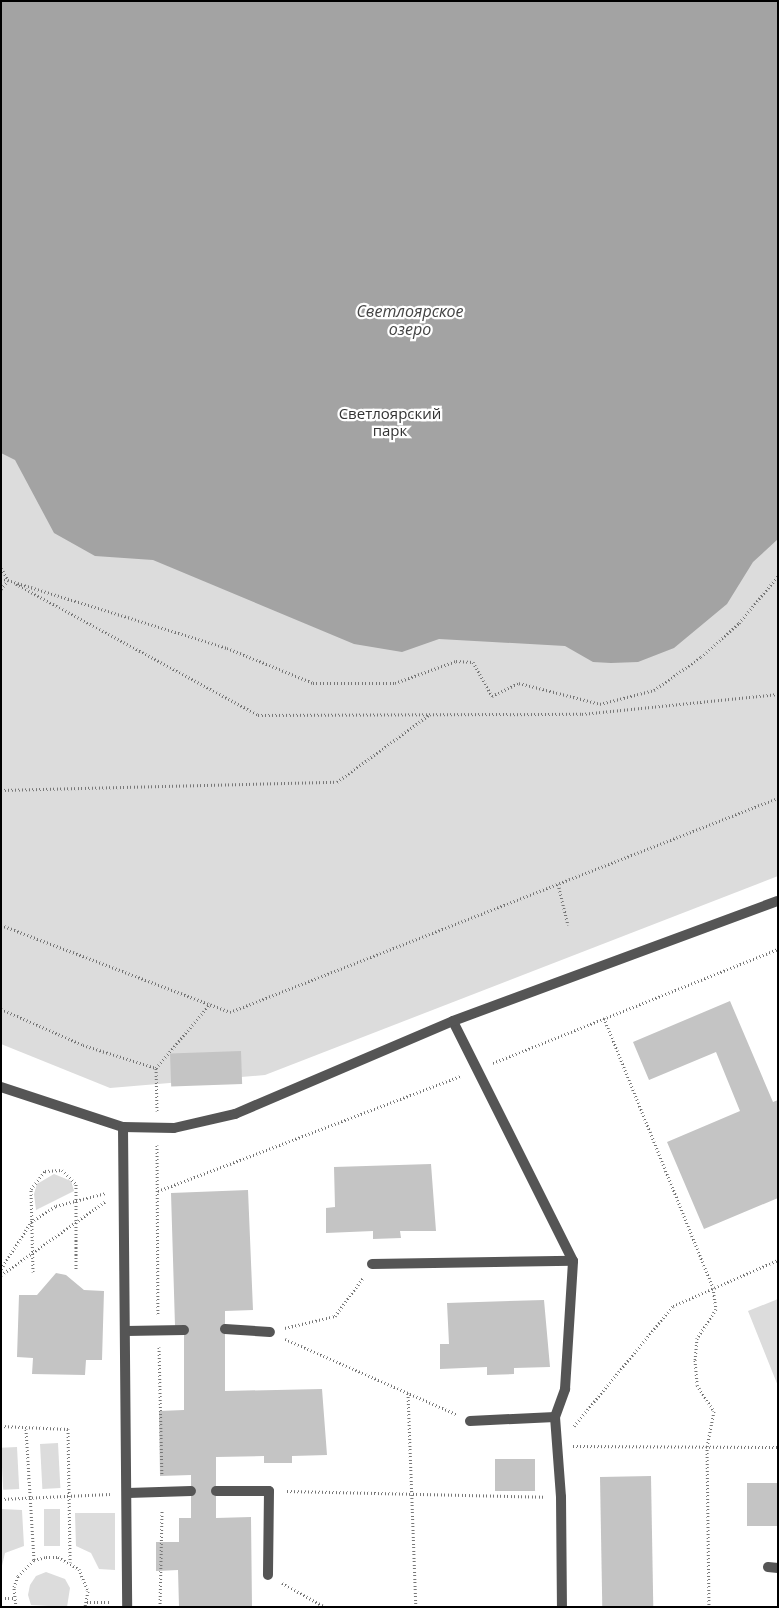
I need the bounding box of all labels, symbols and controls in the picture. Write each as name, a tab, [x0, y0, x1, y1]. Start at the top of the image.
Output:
water label: Светлоярское озеро	[356, 301, 464, 339]
park label: Светлоярский парк	[339, 404, 441, 439]

